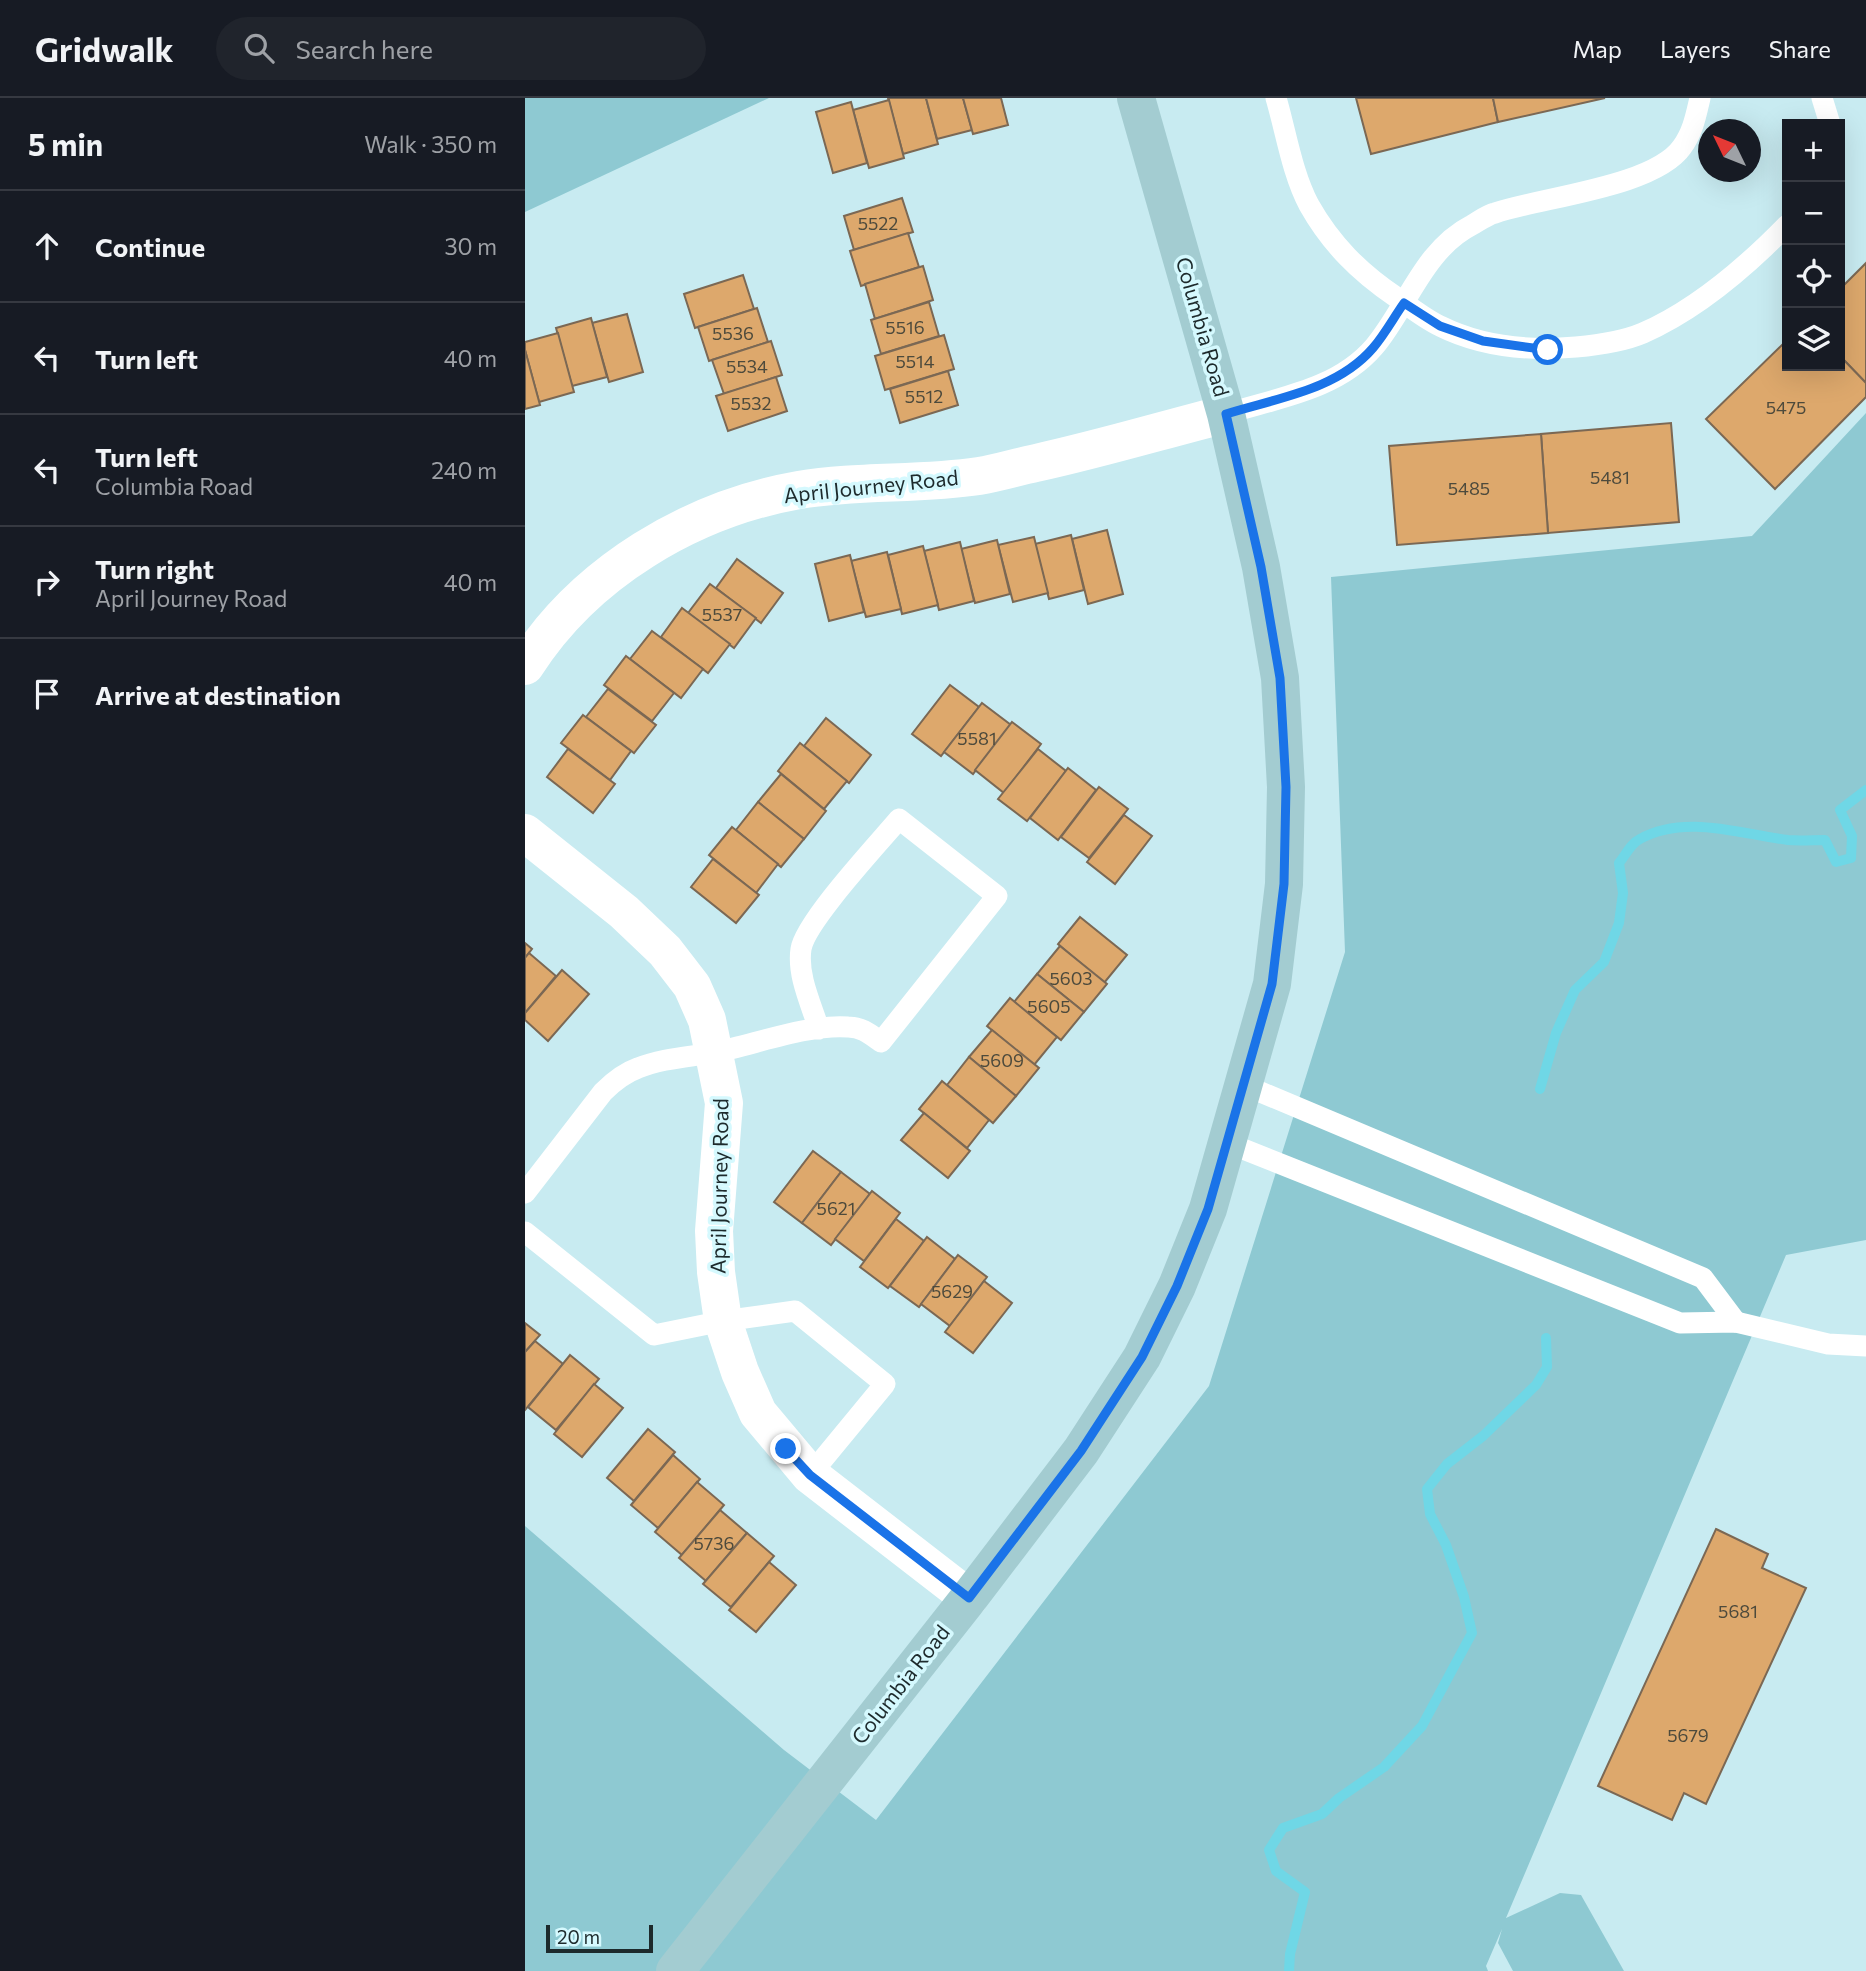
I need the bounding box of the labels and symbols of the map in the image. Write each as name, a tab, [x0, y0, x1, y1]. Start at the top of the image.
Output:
north arrow	[1698, 119, 1761, 182]
house number: 5522	[858, 212, 898, 234]
street label: Columbia Road	[1172, 254, 1235, 399]
house number: 5516	[885, 316, 925, 338]
house number: 5536	[712, 322, 754, 344]
route start	[1532, 334, 1563, 365]
house number: 5514	[895, 350, 935, 372]
house number: 5534	[726, 355, 768, 377]
house number: 5512	[905, 385, 943, 407]
house number: 5532	[731, 392, 771, 414]
house number: 5475	[1766, 396, 1806, 418]
street label: April Journey Road	[782, 464, 959, 507]
house number: 5481	[1590, 466, 1630, 488]
house number: 5485	[1448, 477, 1490, 499]
house number: 5537	[702, 603, 742, 625]
house number: 5581	[957, 727, 997, 749]
house number: 5603	[1049, 967, 1093, 989]
house number: 5605	[1027, 995, 1071, 1017]
house number: 5609	[980, 1049, 1024, 1071]
street label: April Journey Road	[704, 1098, 733, 1274]
house number: 5621	[817, 1197, 855, 1219]
house number: 5629	[931, 1280, 973, 1302]
route end	[770, 1433, 801, 1464]
house number: 5736	[693, 1532, 735, 1554]
house number: 5681	[1718, 1600, 1758, 1622]
street label: Columbia Road	[846, 1620, 954, 1749]
house number: 5679	[1667, 1724, 1709, 1746]
scale bar	[546, 1922, 653, 1954]

